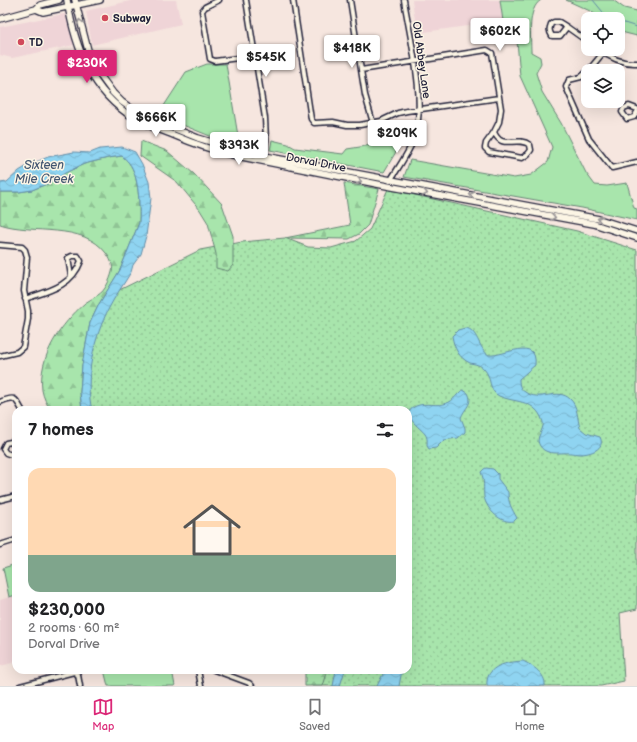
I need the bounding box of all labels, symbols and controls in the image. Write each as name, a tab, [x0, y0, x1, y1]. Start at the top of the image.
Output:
place label: Subway	[113, 12, 151, 25]
map controls	[581, 12, 625, 108]
button: locate	[581, 12, 625, 56]
marker: Subway	[100, 13, 110, 23]
pin: $602K	[472, 18, 528, 52]
one-way arrow	[76, 19, 85, 26]
street label: Old Abbey Lane	[410, 21, 433, 100]
text: $602K	[479, 23, 521, 39]
pin: $418K	[324, 35, 380, 69]
place label: TD	[29, 36, 43, 49]
marker: TD	[16, 37, 26, 47]
text: $418K	[333, 40, 371, 56]
pin: $545K	[238, 44, 294, 78]
text: $545K	[246, 49, 286, 65]
pin: $230K	[59, 50, 115, 84]
text: $230K	[67, 55, 107, 71]
button: layers	[581, 64, 625, 108]
pin: $666K	[128, 104, 184, 138]
text: $666K	[135, 109, 177, 125]
pin: $209K	[369, 120, 425, 154]
text: $209K	[377, 125, 417, 141]
pin: $393K	[211, 132, 267, 166]
text: $393K	[219, 137, 259, 153]
street label: Dorval Drive	[285, 150, 347, 175]
water label: Sixteen Mile Creek	[15, 158, 74, 187]
one-way arrow	[356, 176, 363, 184]
one-way arrow	[422, 188, 428, 197]
one-way arrow	[469, 191, 475, 200]
one-way arrow	[550, 212, 556, 220]
one-way arrow	[597, 215, 604, 224]
icon: filters	[374, 419, 396, 441]
text: 7 homes	[28, 420, 94, 440]
icon: home	[176, 494, 248, 566]
text: $230,000	[28, 600, 105, 620]
text: 2 rooms · 60 m²	[28, 620, 120, 636]
text: Dorval Drive	[28, 636, 100, 652]
tab: Map	[92, 696, 114, 733]
tab: Saved	[299, 696, 330, 733]
tab: Home	[515, 696, 545, 733]

